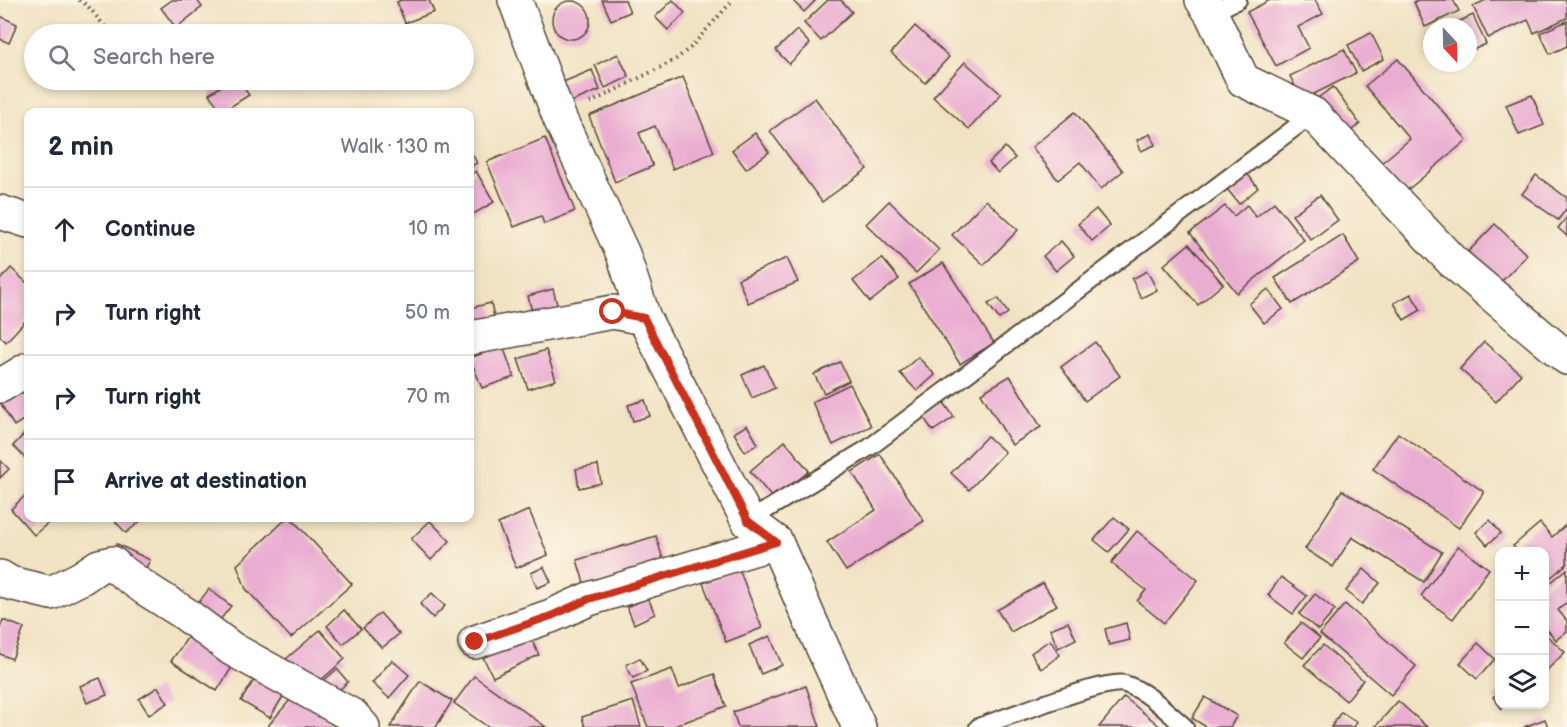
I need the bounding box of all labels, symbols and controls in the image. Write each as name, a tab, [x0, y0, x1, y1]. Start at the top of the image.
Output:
north arrow	[1423, 18, 1477, 72]
search box	[24, 24, 474, 90]
icon: search	[45, 41, 78, 74]
text: Search here	[93, 44, 215, 71]
text: 2 min	[48, 132, 114, 163]
text: Walk · 130 m	[341, 135, 450, 159]
icon: ahead	[48, 213, 81, 246]
text: Continue	[105, 216, 195, 243]
text: 10 m	[409, 217, 450, 241]
icon: right	[48, 297, 81, 330]
route start	[599, 298, 625, 324]
text: Turn right	[105, 300, 201, 327]
text: 50 m	[405, 301, 450, 325]
icon: right	[48, 381, 81, 414]
text: Turn right	[105, 384, 201, 411]
text: 70 m	[406, 385, 450, 409]
icon: arrive	[48, 465, 81, 498]
text: Arrive at destination	[105, 468, 307, 495]
map controls	[1495, 547, 1549, 709]
button: +	[1495, 547, 1549, 601]
button: −	[1495, 601, 1549, 655]
route end	[461, 628, 487, 654]
button: layers	[1495, 655, 1549, 709]

